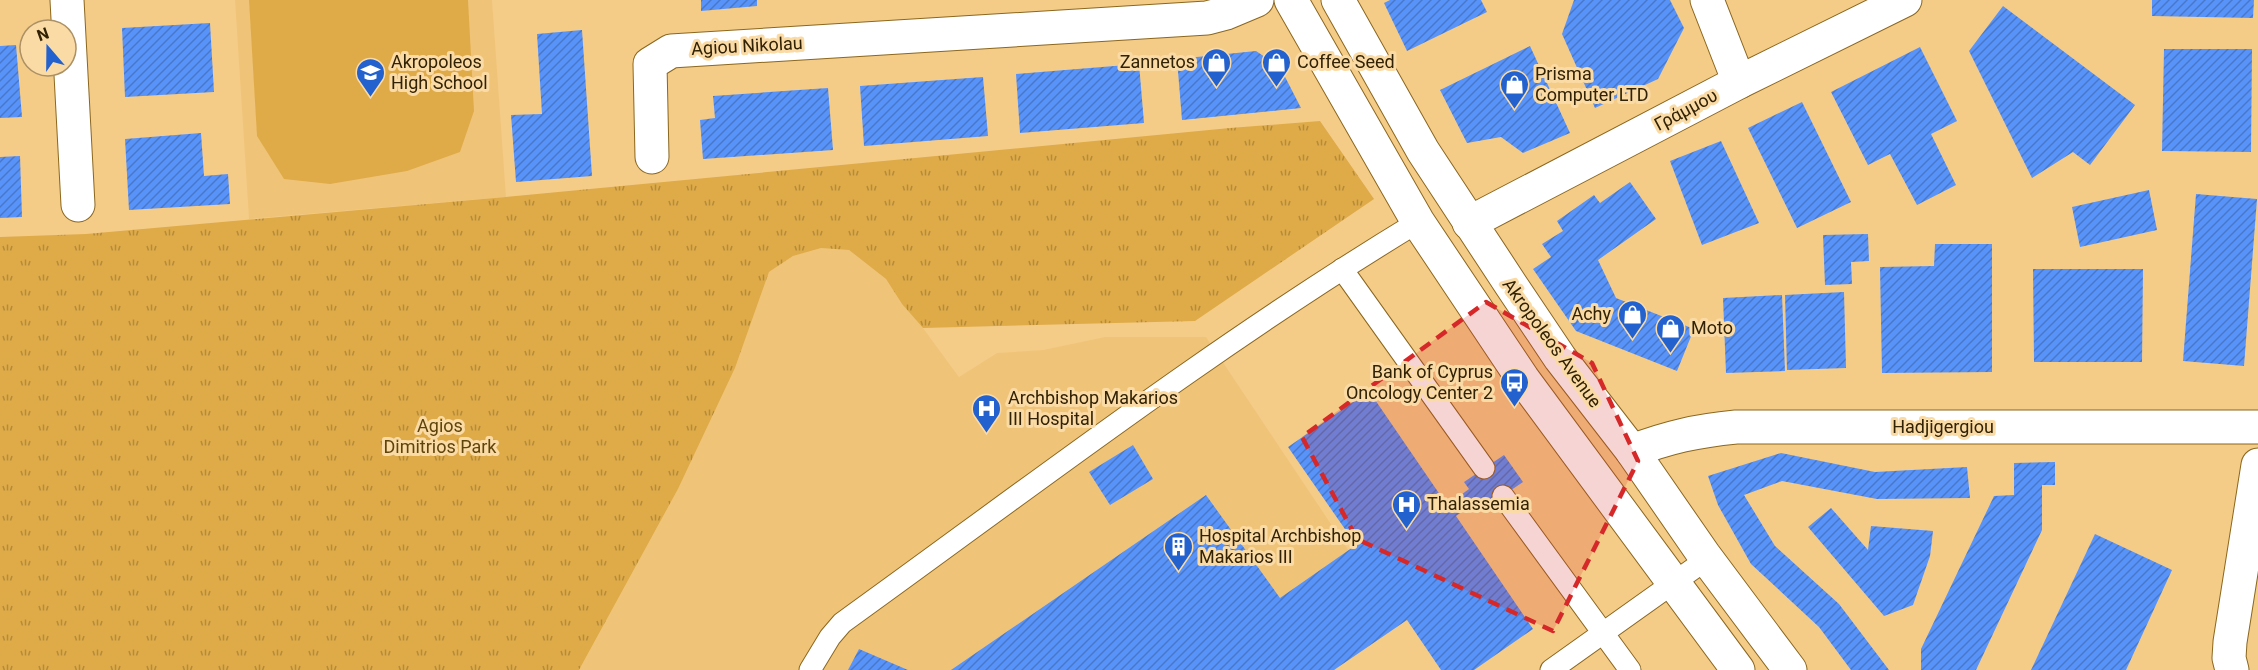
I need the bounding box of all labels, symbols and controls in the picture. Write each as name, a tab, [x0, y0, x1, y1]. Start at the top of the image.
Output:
north arrow	[18, 18, 78, 78]
text: N	[34, 24, 52, 45]
street label: Agiou Nikolau	[691, 32, 803, 59]
shop icon: Zannetos	[1200, 46, 1232, 88]
shop icon: Coffee Seed	[1260, 46, 1292, 88]
place label: Akropoleos High School	[391, 51, 488, 93]
place label: Zannetos	[1120, 51, 1195, 72]
place label: Coffee Seed	[1297, 51, 1395, 72]
school or university icon: Akropoleos High School	[354, 56, 386, 98]
place label: Prisma Computer LTD	[1535, 63, 1649, 105]
shop icon: Prisma Computer LTD	[1498, 68, 1530, 110]
street label: Γράμμου	[1651, 84, 1721, 135]
street label: Akropoleos Avenue	[1499, 274, 1606, 411]
shop icon: Achy	[1616, 298, 1648, 340]
place label: Achy	[1571, 303, 1611, 324]
shop icon: Moto	[1654, 312, 1686, 354]
place label: Moto	[1691, 317, 1733, 338]
place label: Bank of Cyprus Oncology Center 2	[1346, 361, 1493, 403]
bus stop icon: Bank of Cyprus Oncology Center 2	[1498, 366, 1530, 408]
place label: Archbishop Makarios III Hospital	[1008, 387, 1178, 429]
hospital icon: Archbishop Makarios III Hospital	[971, 392, 1003, 434]
park label: Agios Dimitrios Park	[383, 415, 497, 457]
street label: Hadjigergiou	[1892, 416, 1994, 437]
hospital icon: Thalassemia	[1390, 488, 1422, 530]
place label: Thalassemia	[1427, 493, 1530, 514]
place label: Hospital Archbishop Makarios III	[1199, 525, 1361, 567]
building icon: Hospital Archbishop Makarios III	[1162, 530, 1194, 572]

